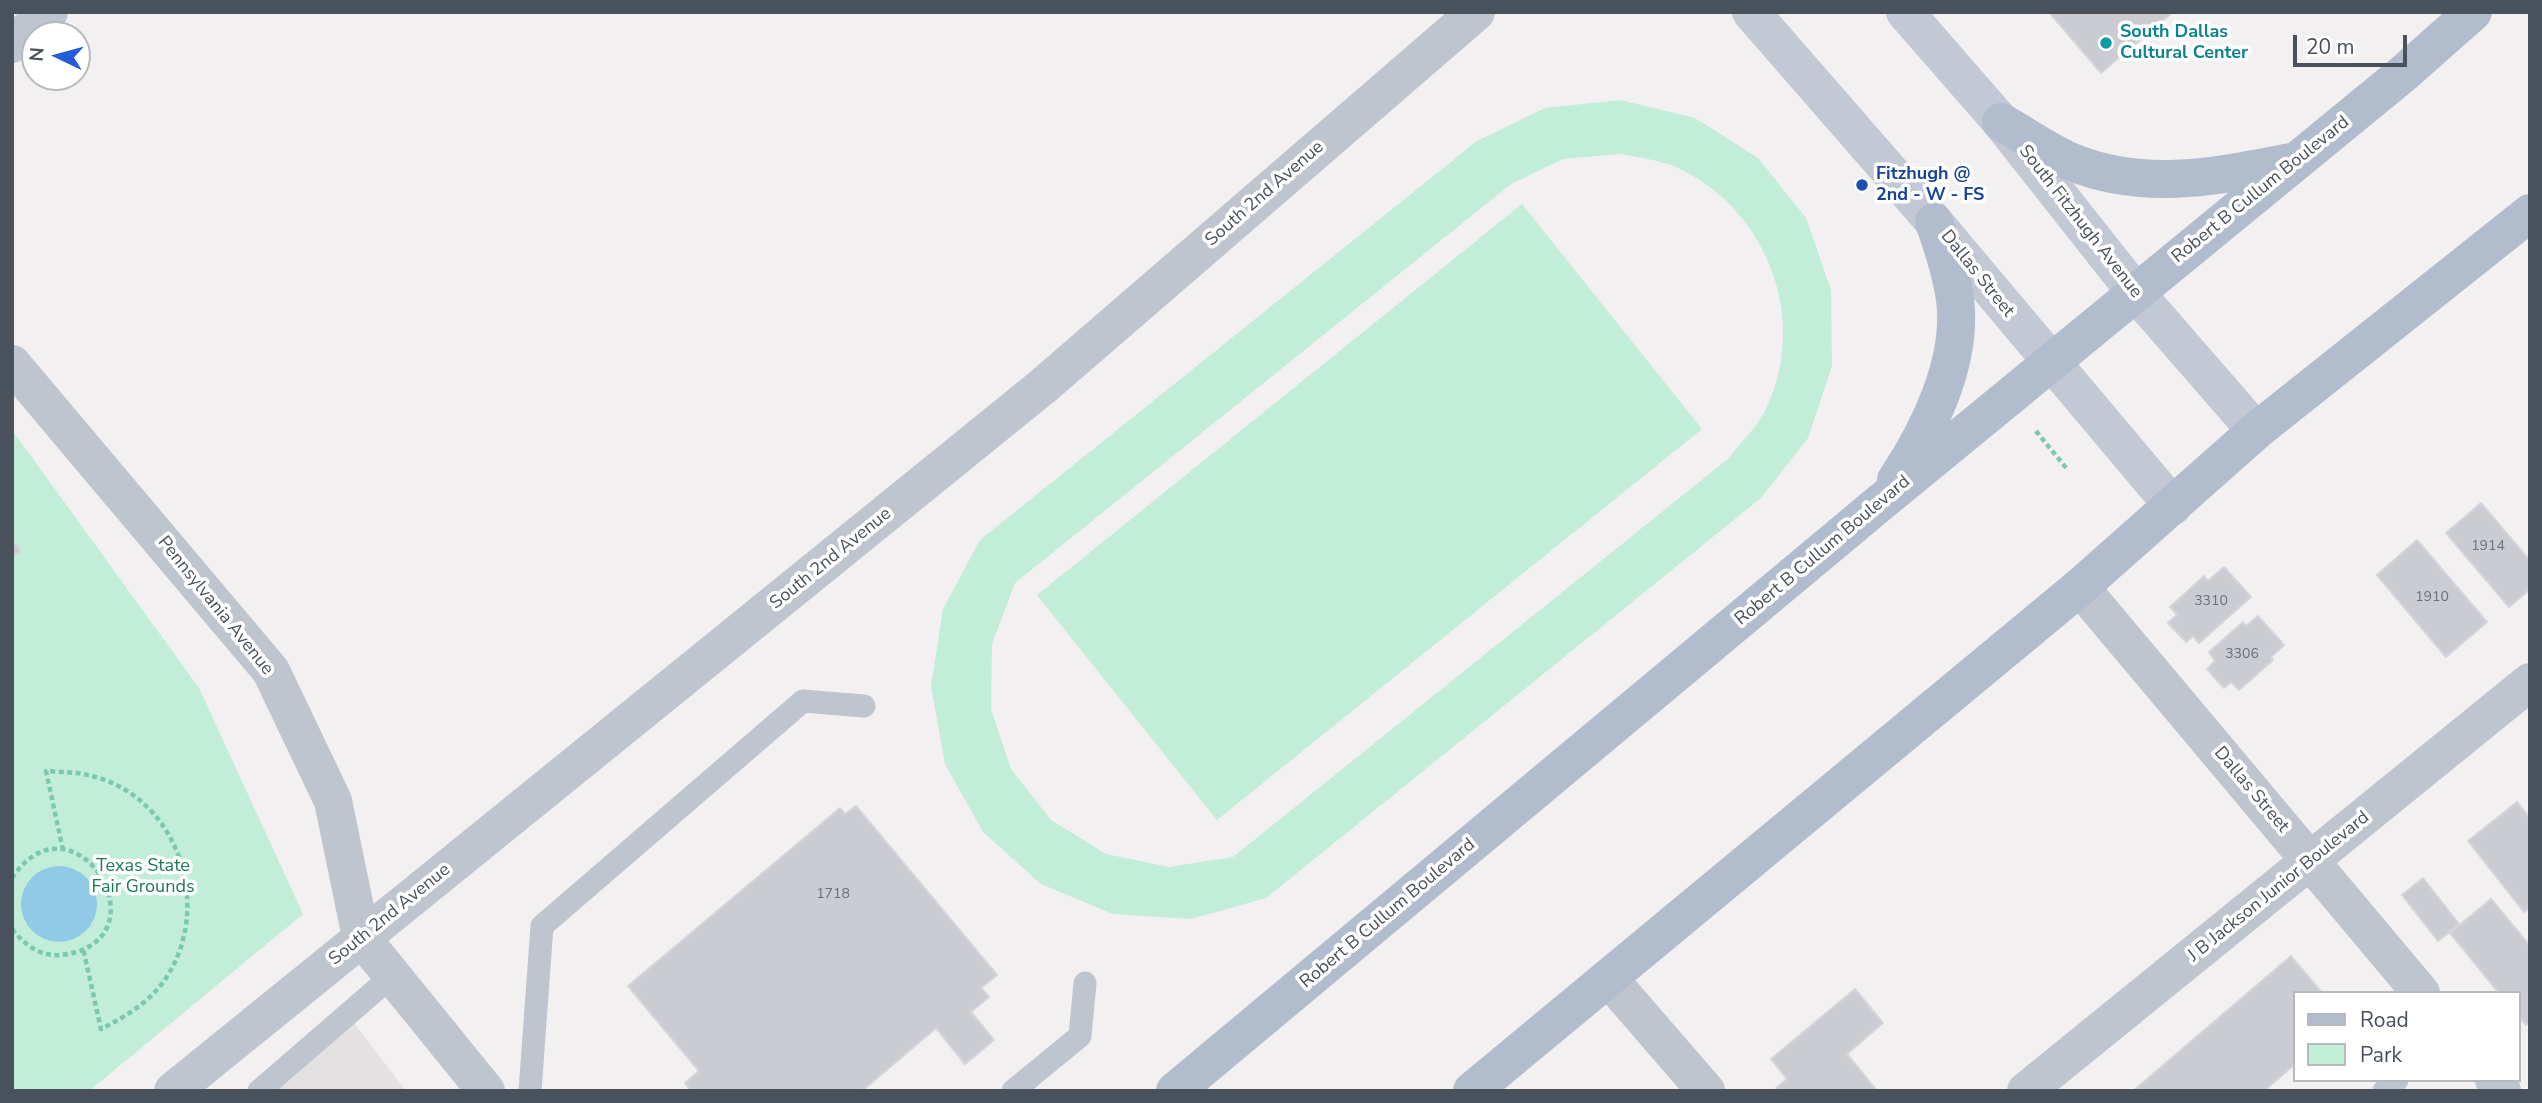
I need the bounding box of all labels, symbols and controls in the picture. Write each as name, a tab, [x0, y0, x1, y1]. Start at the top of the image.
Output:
north arrow	[21, 21, 91, 91]
scale bar	[2297, 21, 2411, 65]
place label: South Dallas Cultural Center	[2120, 22, 2248, 64]
text: 20 m	[2306, 33, 2355, 61]
marker: South Dallas Cultural Center	[2098, 35, 2114, 51]
text: N	[24, 46, 51, 63]
street label: Robert B Cullum Boulevard	[2168, 112, 2354, 268]
street label: South 2nd Avenue	[1201, 137, 1329, 251]
street label: South Fitzhugh Avenue	[2014, 141, 2146, 303]
place label: Fitzhugh @ 2nd - W - FS	[1876, 164, 1984, 206]
marker: Fitzhugh @ 2nd - W - FS	[1854, 177, 1870, 193]
street label: Dallas Street	[1935, 226, 2019, 322]
street label: Robert B Cullum Boulevard	[1731, 471, 1915, 631]
street label: South 2nd Avenue	[766, 503, 896, 615]
street label: Pennsylvania Avenue	[152, 532, 278, 680]
house number: 1914	[2471, 539, 2505, 555]
house number: 1910	[2415, 590, 2449, 606]
house number: 3310	[2194, 594, 2228, 610]
house number: 3306	[2225, 647, 2259, 663]
street label: Dallas Street	[2209, 743, 2293, 837]
street label: J B Jackson Junior Boulevard	[2184, 807, 2374, 967]
street label: Robert B Cullum Boulevard	[1296, 834, 1480, 994]
park label: Texas State Fair Grounds	[91, 856, 195, 898]
street label: South 2nd Avenue	[325, 859, 455, 971]
house number: 1718	[816, 887, 850, 903]
legend	[2294, 991, 2521, 1082]
text: Road	[2360, 1006, 2409, 1034]
text: Park	[2360, 1041, 2402, 1069]

